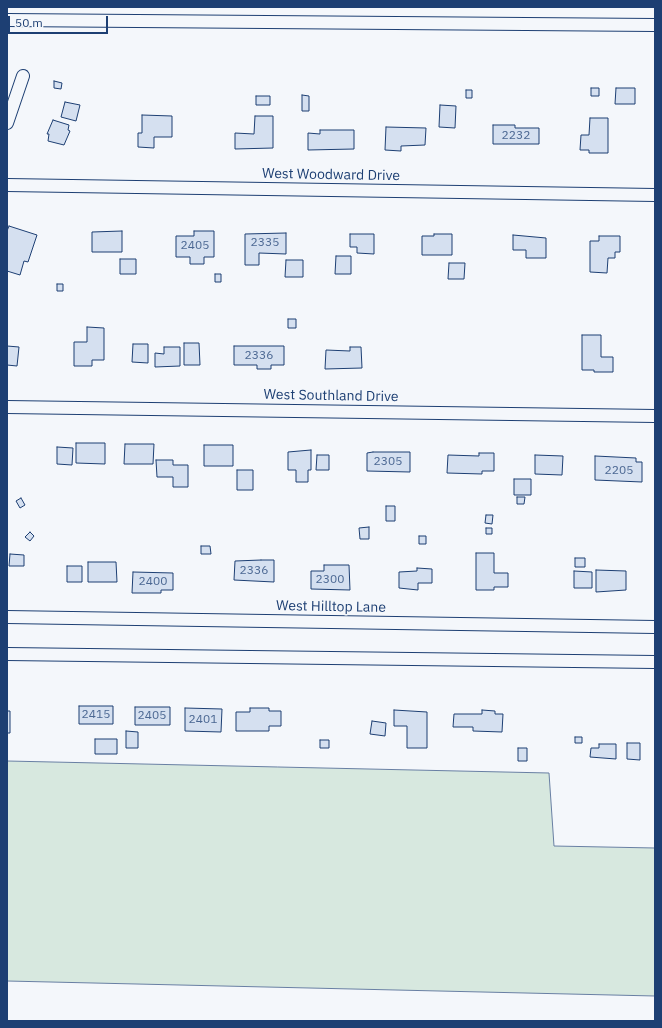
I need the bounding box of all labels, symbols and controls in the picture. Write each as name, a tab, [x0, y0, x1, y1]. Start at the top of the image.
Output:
scale bar	[10, 8, 110, 34]
text: 50 m	[15, 15, 43, 30]
house number: 2232	[502, 129, 530, 143]
street label: West Woodward Drive	[262, 165, 400, 185]
house number: 2335	[251, 236, 279, 250]
house number: 2405	[181, 239, 209, 253]
house number: 2336	[245, 349, 273, 363]
street label: West Southland Drive	[263, 386, 399, 406]
house number: 2305	[374, 455, 402, 469]
house number: 2205	[605, 464, 633, 478]
house number: 2336	[240, 564, 268, 578]
house number: 2300	[316, 573, 344, 587]
house number: 2400	[139, 575, 167, 589]
street label: West Hilltop Lane	[276, 598, 386, 616]
house number: 2415	[82, 708, 110, 722]
house number: 2405	[138, 709, 166, 723]
house number: 2401	[189, 713, 217, 727]

